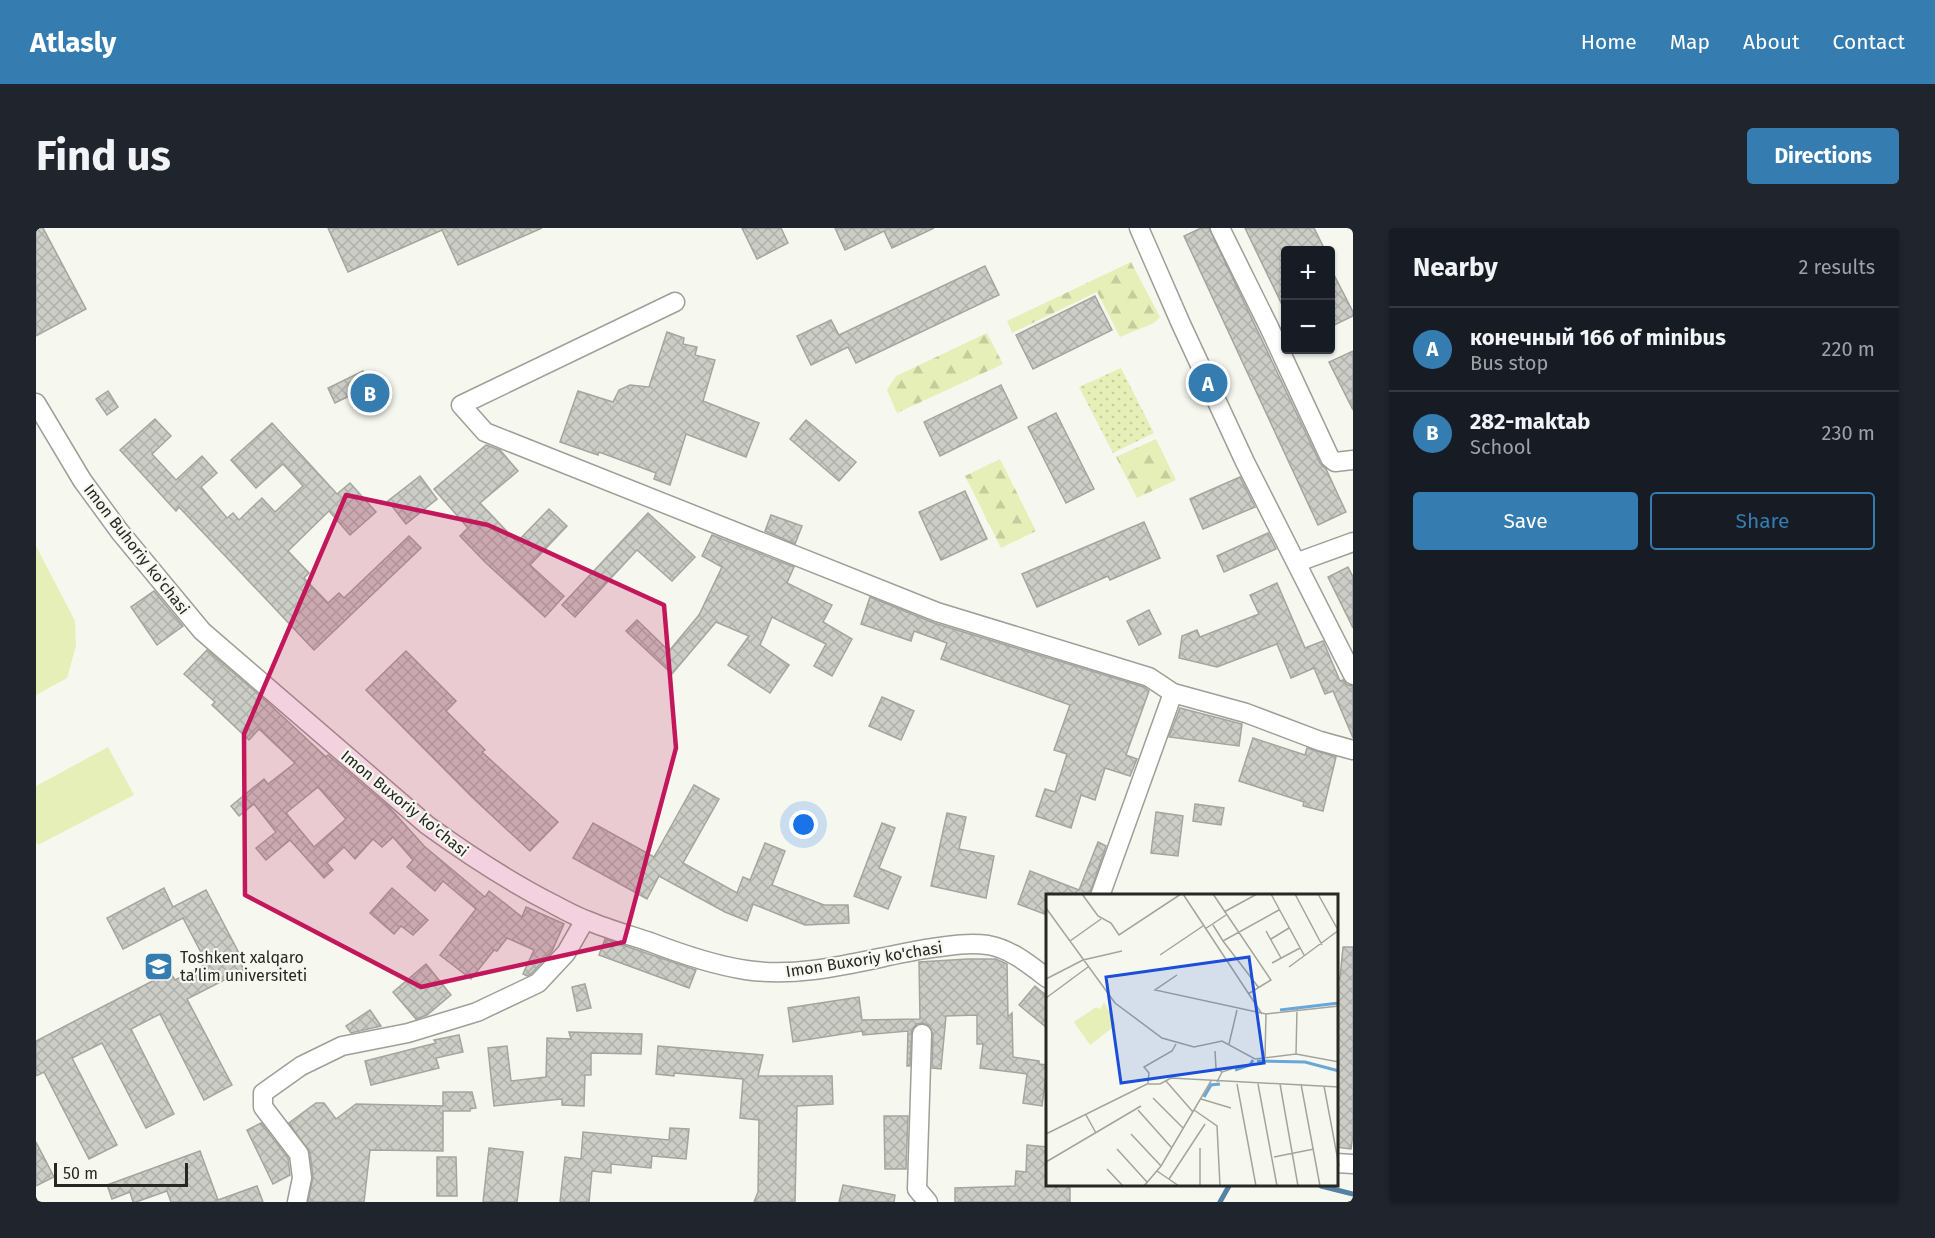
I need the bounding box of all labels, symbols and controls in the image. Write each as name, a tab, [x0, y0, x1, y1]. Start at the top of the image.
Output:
text: Atlasly	[30, 26, 116, 59]
text: Home	[1581, 29, 1637, 55]
text: Map	[1670, 29, 1710, 55]
text: About	[1743, 29, 1800, 55]
text: Contact	[1833, 29, 1905, 55]
button: Directions	[1747, 128, 1899, 184]
text: Find us	[36, 131, 171, 181]
map controls	[1281, 246, 1335, 354]
button: +	[1281, 246, 1335, 300]
text: Nearby	[1413, 252, 1498, 283]
text: 2 results	[1798, 255, 1875, 279]
button: −	[1281, 300, 1335, 354]
text: конечный 166 of minibus	[1470, 324, 1726, 351]
text: A	[1427, 337, 1438, 361]
text: 220 m	[1822, 337, 1875, 361]
text: Bus stop	[1470, 351, 1548, 375]
pin: A	[1188, 360, 1228, 406]
pin: B	[350, 370, 390, 416]
text: 282-maktab	[1470, 408, 1590, 435]
text: B	[1426, 421, 1439, 445]
text: 230 m	[1822, 421, 1875, 445]
text: School	[1470, 435, 1531, 459]
street label: Imon Buhoriy ko'chasi	[80, 480, 193, 618]
button: Save	[1413, 492, 1638, 550]
button: Share	[1650, 492, 1875, 550]
street label: Imon Buxoriy ko'chasi	[337, 746, 472, 861]
your location	[789, 810, 818, 839]
inset map	[1046, 894, 1338, 1187]
street label: Imon Buxoriy ko'chasi	[784, 938, 944, 981]
place label: Toshkent xalqaro ta’lim universiteti	[180, 948, 307, 985]
school or university icon: Toshkent xalqaro ta’lim universiteti	[143, 950, 175, 982]
scale bar	[54, 1160, 188, 1188]
text: 50 m	[63, 1164, 98, 1183]

